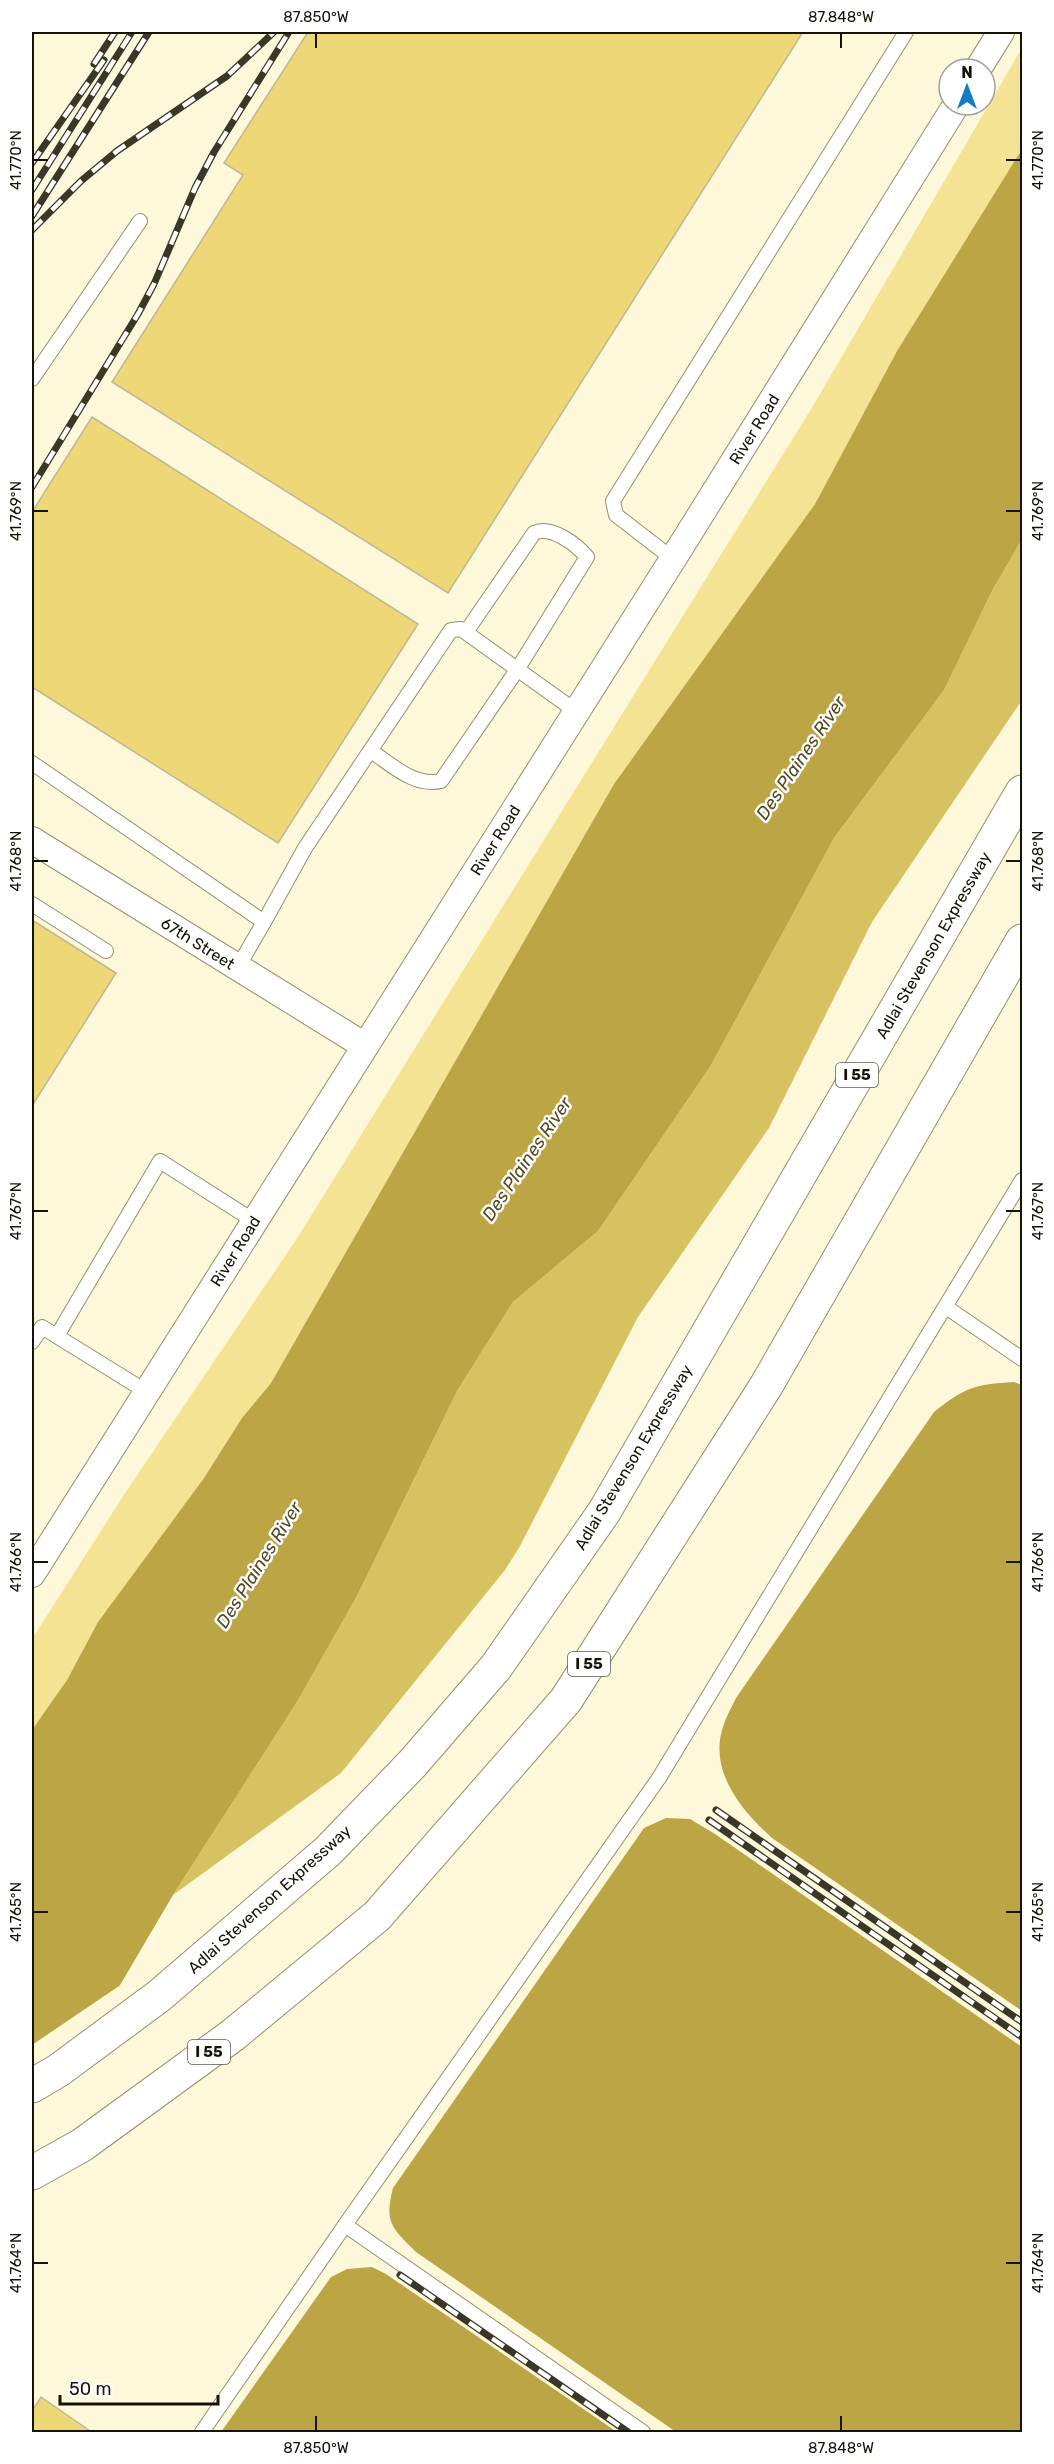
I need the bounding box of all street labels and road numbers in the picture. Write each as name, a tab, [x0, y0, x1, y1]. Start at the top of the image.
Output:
street label: River Road	[725, 391, 784, 468]
street label: River Road	[466, 802, 525, 879]
street label: Adlai Stevenson Expressway	[872, 848, 995, 1042]
street label: 67th Street	[157, 913, 238, 974]
road number: I 55	[836, 1063, 878, 1087]
street label: River Road	[206, 1213, 265, 1290]
street label: Adlai Stevenson Expressway	[571, 1361, 696, 1553]
road number: I 55	[568, 1652, 610, 1676]
street label: Adlai Stevenson Expressway	[184, 1821, 355, 1978]
road number: I 55	[188, 2040, 230, 2064]

